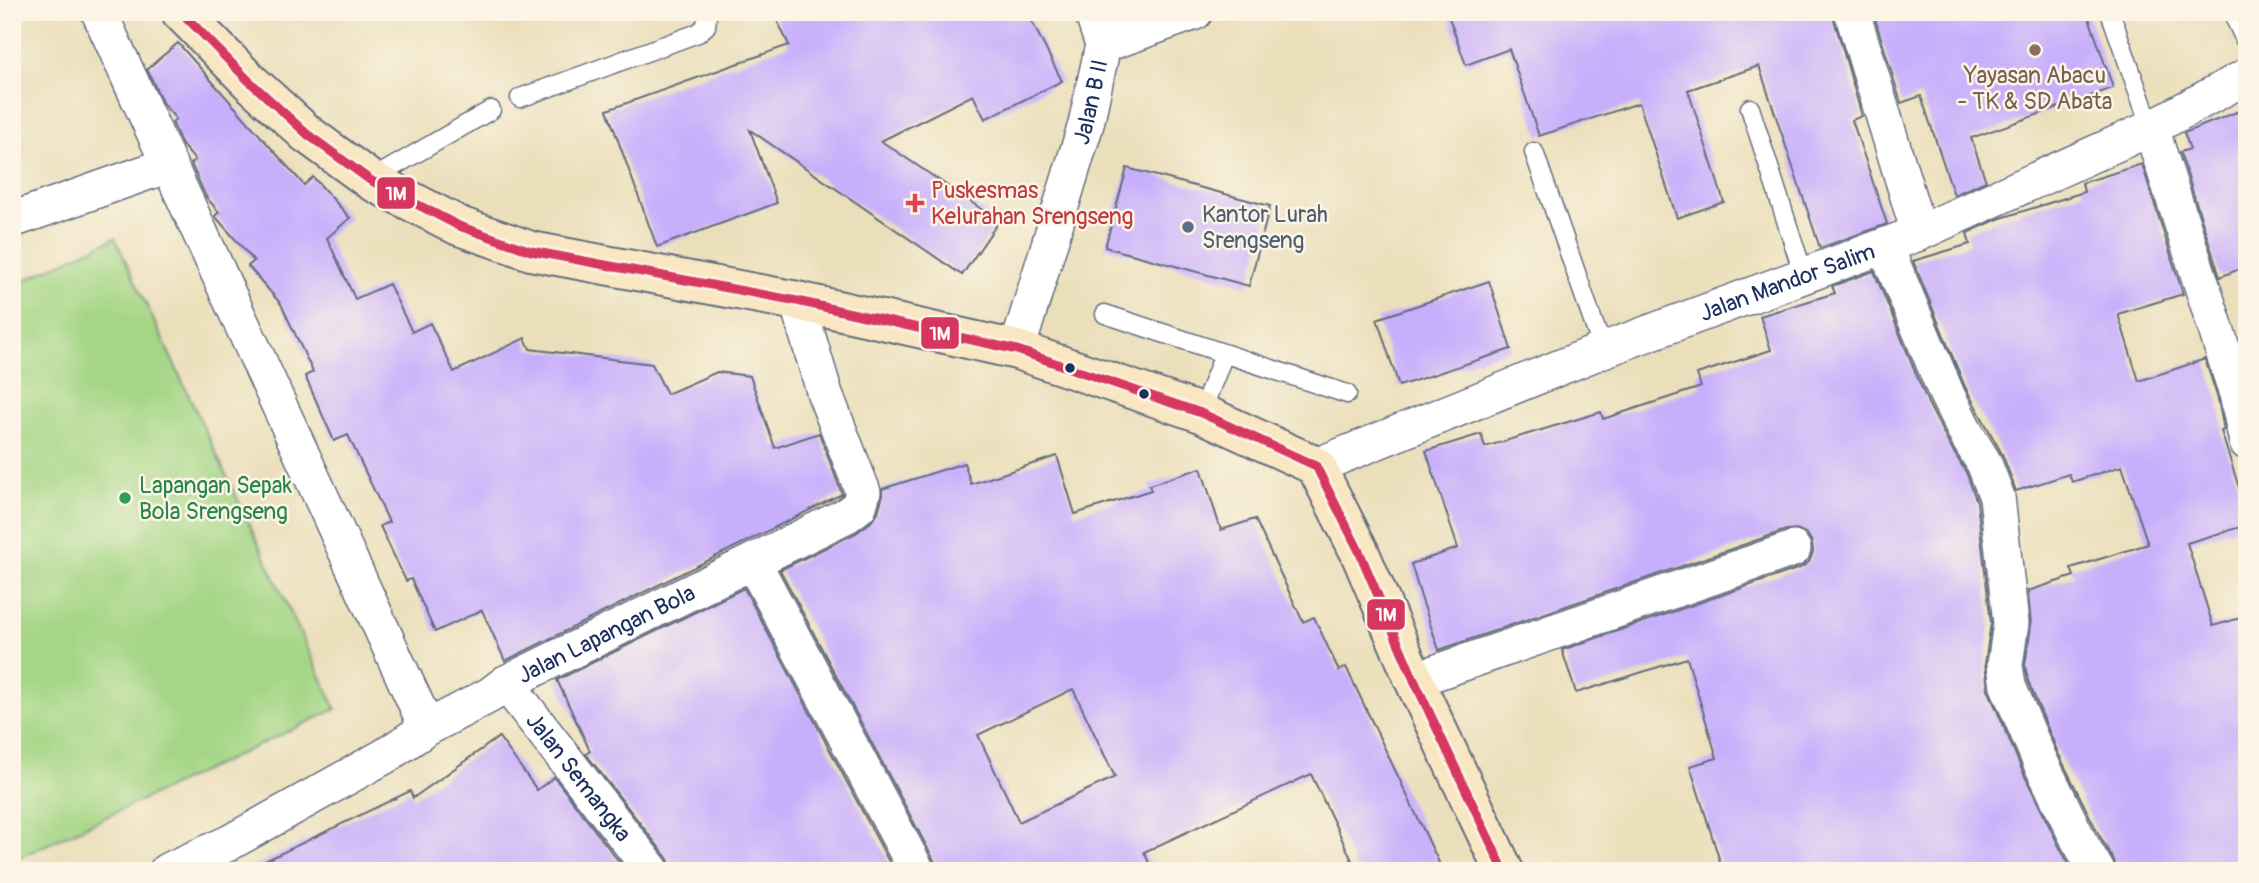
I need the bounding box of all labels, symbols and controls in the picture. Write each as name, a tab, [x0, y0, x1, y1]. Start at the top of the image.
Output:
marker: Yayasan Abacu - TK & SD Abata	[2027, 42, 2043, 58]
street label: Jalan B II	[1066, 57, 1114, 148]
place label: Yayasan Abacu - TK & SD Abata	[1958, 61, 2112, 116]
line badge: 1M	[376, 176, 416, 210]
place label: Puskesmas Kelurahan Srengseng	[931, 176, 1133, 231]
text: 1M	[385, 182, 407, 206]
marker: Puskesmas Kelurahan Srengseng	[905, 193, 925, 213]
place label: Kantor Lurah Srengseng	[1202, 200, 1328, 255]
marker: Kantor Lurah Srengseng	[1180, 219, 1196, 235]
street label: Jalan Mandor Salim	[1696, 236, 1879, 327]
line badge: 1M	[920, 316, 960, 350]
text: 1M	[929, 322, 951, 346]
unlabelled marker	[1063, 361, 1077, 375]
unlabelled marker	[1137, 387, 1151, 401]
place label: Lapangan Sepak Bola Srengseng	[139, 471, 292, 526]
marker: Lapangan Sepak Bola Srengseng	[117, 490, 133, 506]
street label: Jalan Lapangan Bola	[513, 578, 700, 690]
line badge: 1M	[1366, 598, 1406, 631]
text: 1M	[1375, 603, 1397, 627]
street label: Jalan Semangka	[520, 707, 638, 847]

